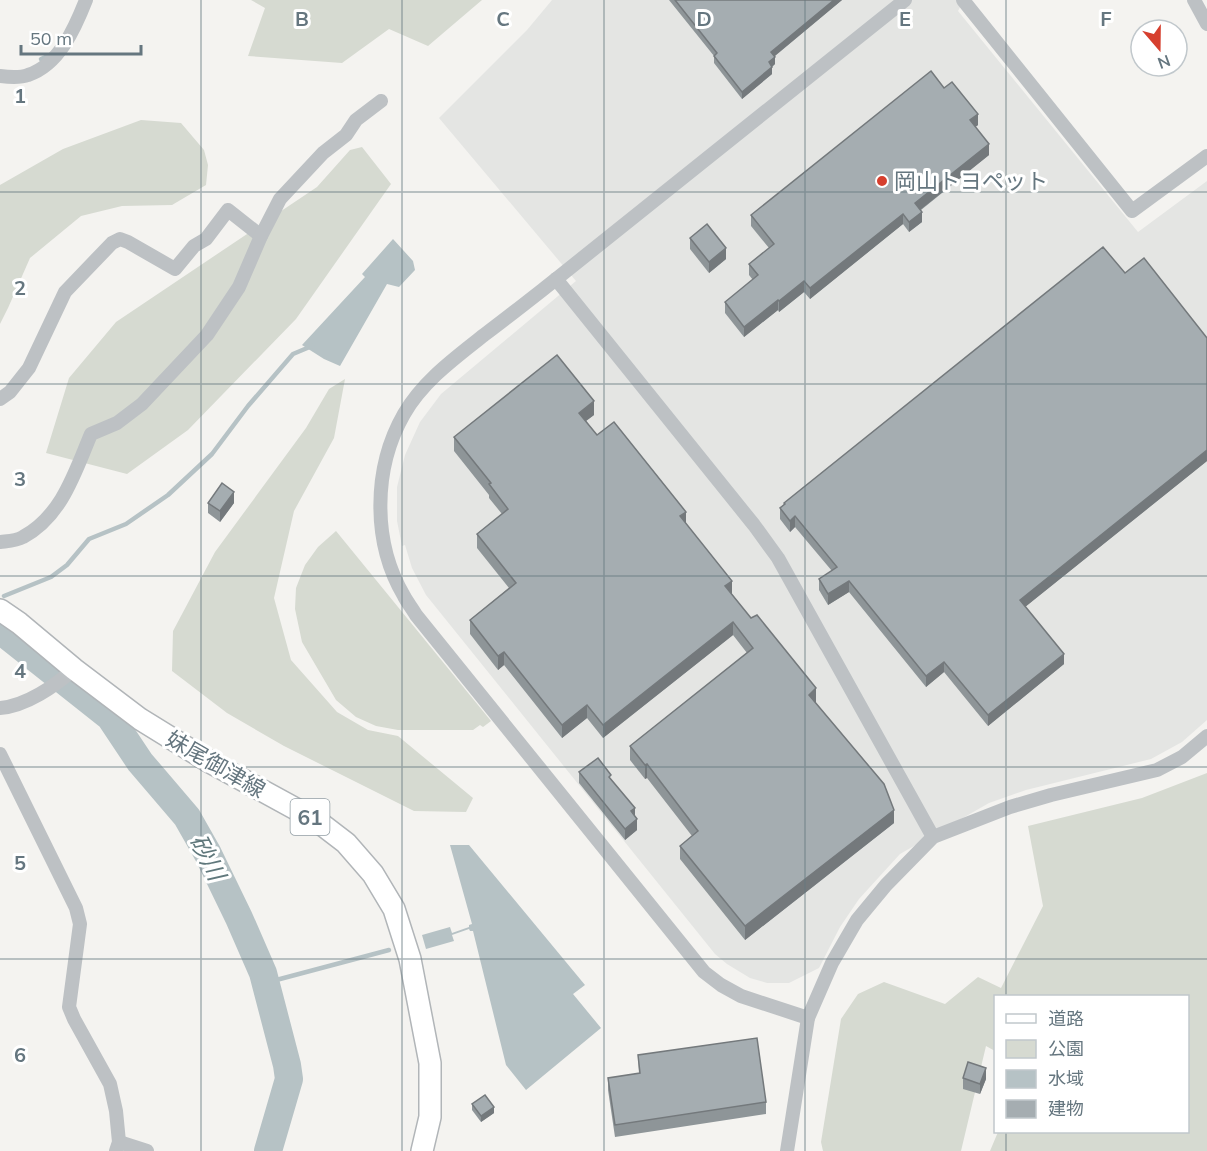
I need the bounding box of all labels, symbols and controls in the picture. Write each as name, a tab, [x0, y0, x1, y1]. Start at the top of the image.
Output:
text: B	[295, 6, 309, 31]
text: C	[496, 6, 510, 31]
text: D	[696, 6, 712, 31]
text: E	[899, 6, 911, 31]
text: F	[1100, 6, 1112, 31]
scale bar	[21, 18, 141, 56]
north arrow	[1129, 18, 1189, 78]
text: 50 m	[30, 27, 72, 50]
text: N	[1155, 51, 1173, 74]
text: 1	[14, 83, 26, 108]
place label: 岡山トヨペット	[894, 167, 1048, 195]
marker: 岡山トヨペット	[875, 174, 889, 188]
text: 2	[14, 275, 26, 300]
text: 3	[14, 466, 26, 491]
text: 4	[14, 658, 26, 683]
street label: 妹尾御津線	[161, 724, 271, 804]
road number: 61	[290, 799, 330, 835]
water label: 砂川	[184, 829, 234, 888]
text: 5	[14, 850, 26, 875]
legend	[994, 995, 1189, 1133]
text: 道路	[1048, 1007, 1084, 1030]
text: 公園	[1048, 1037, 1084, 1060]
text: 6	[14, 1042, 26, 1067]
text: 水域	[1048, 1067, 1084, 1090]
text: 建物	[1048, 1097, 1084, 1120]

